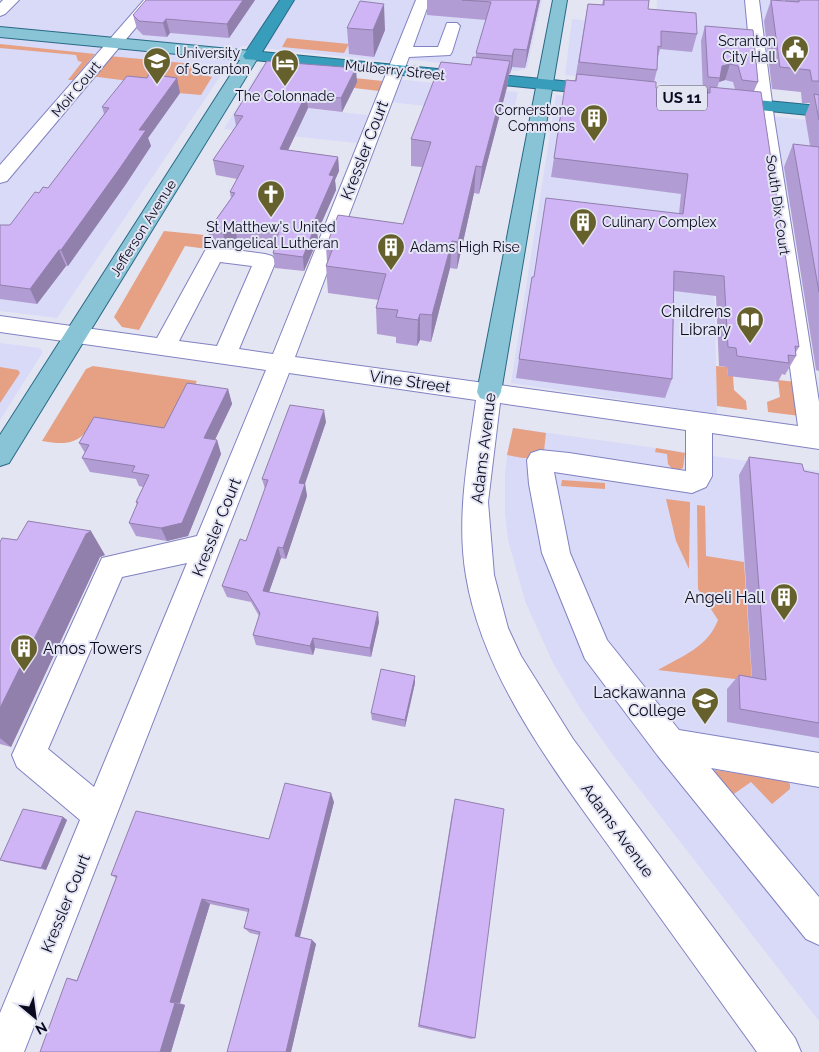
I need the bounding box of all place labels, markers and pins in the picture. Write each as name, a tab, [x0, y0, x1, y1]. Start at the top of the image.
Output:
place label: Scranton City Hall	[718, 33, 776, 65]
public building icon: Scranton City Hall	[780, 34, 810, 73]
place label: University of Scranton	[176, 45, 250, 77]
school or university icon: University of Scranton	[142, 46, 172, 85]
hotel icon: The Colonnade	[270, 48, 300, 87]
place label: The Colonnade	[235, 88, 335, 104]
place label: Cornerstone Commons	[495, 102, 575, 134]
building icon: Cornerstone Commons	[579, 103, 609, 142]
church icon: St Matthew's United Evangelical Lutheran	[256, 179, 286, 218]
building icon: Culinary Complex	[568, 207, 598, 246]
place label: Culinary Complex	[602, 214, 717, 230]
place label: St Matthew's United Evangelical Lutheran	[203, 219, 339, 251]
building icon: Adams High Rise	[376, 232, 406, 271]
place label: Adams High Rise	[410, 239, 520, 255]
place label: Childrens Library	[661, 302, 731, 339]
library icon: Childrens Library	[735, 305, 765, 344]
building icon: Angeli Hall	[769, 582, 799, 621]
place label: Angeli Hall	[685, 588, 766, 607]
building icon: Amos Towers	[9, 633, 39, 672]
place label: Amos Towers	[43, 639, 142, 658]
place label: Lackawanna College	[593, 683, 686, 720]
school or university icon: Lackawanna College	[690, 686, 720, 725]

